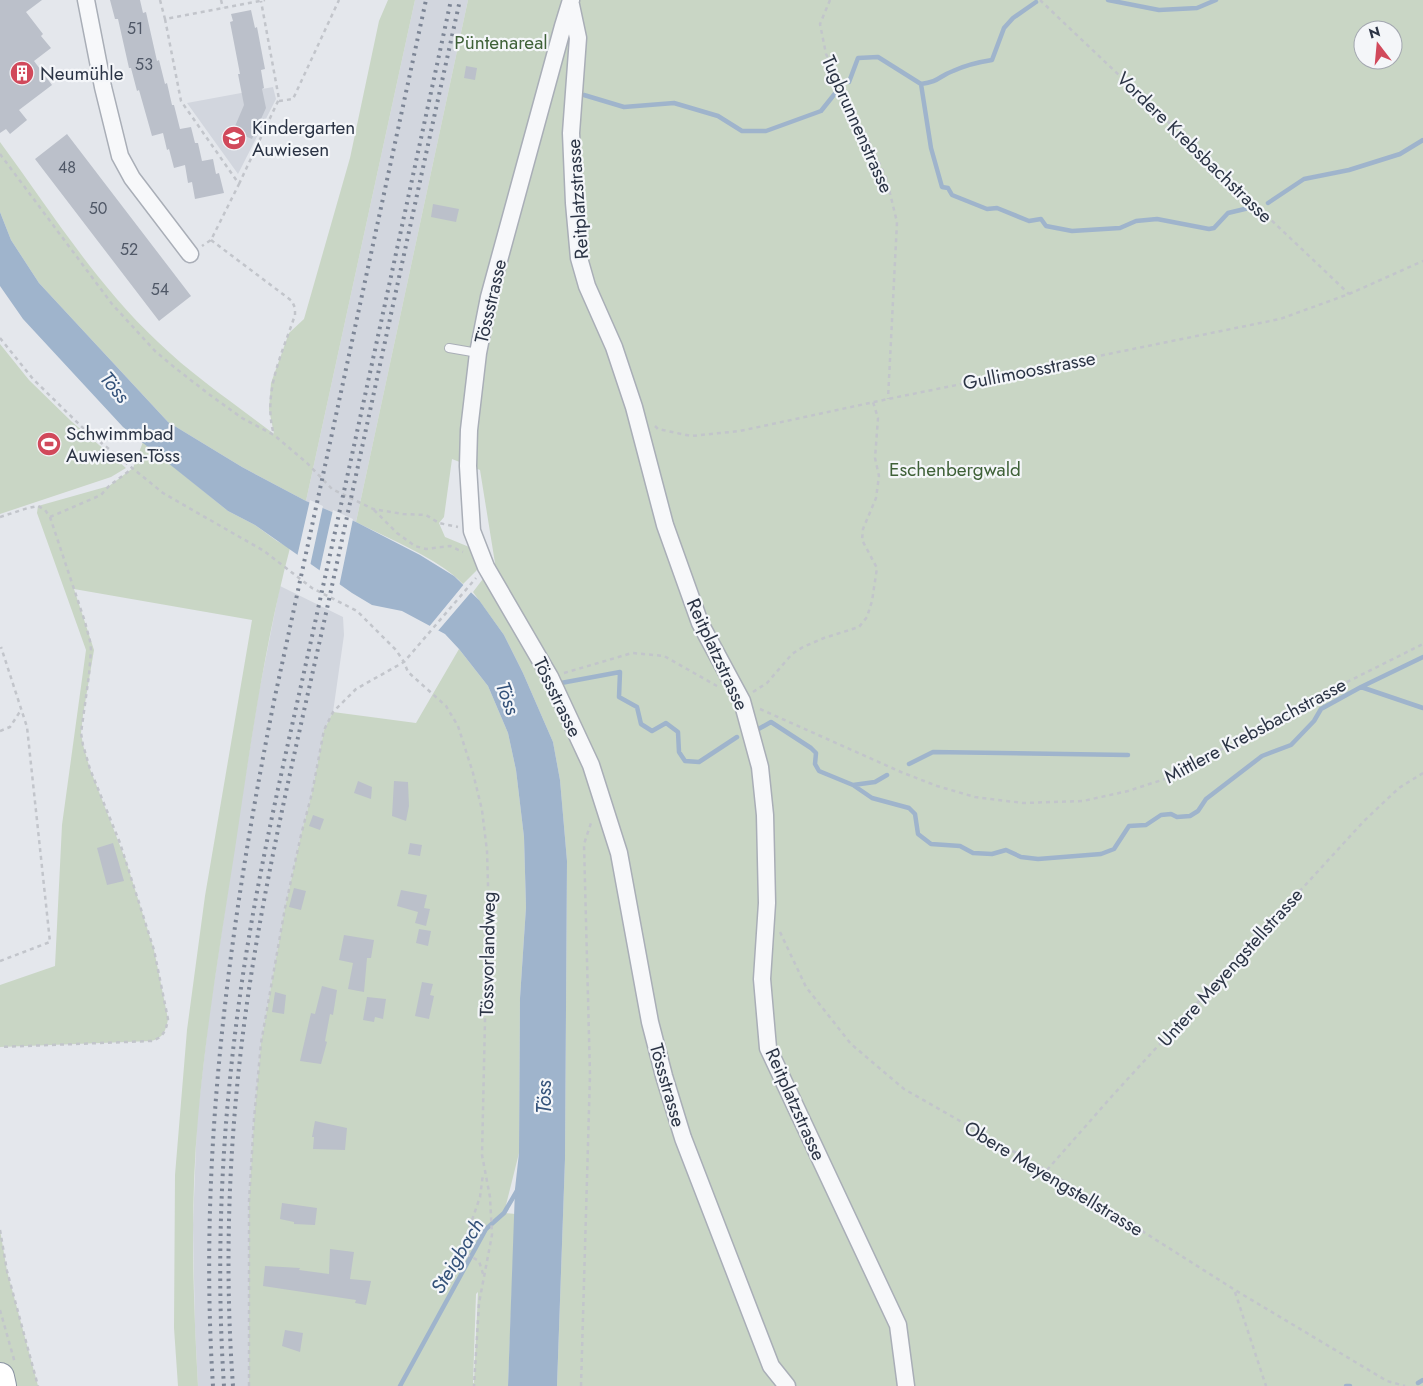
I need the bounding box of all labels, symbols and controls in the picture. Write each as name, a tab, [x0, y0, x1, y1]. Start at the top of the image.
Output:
house number: 51	[127, 17, 143, 40]
north arrow	[1353, 20, 1403, 70]
text: N	[1366, 21, 1383, 44]
park label: Püntenareal	[454, 29, 548, 56]
street label: Tugbrunnenstrasse	[815, 51, 900, 198]
house number: 53	[135, 53, 153, 76]
building icon: Neumühle	[9, 60, 35, 86]
place label: Neumühle	[40, 60, 124, 87]
street label: Vordere Krebsbachstrasse	[1111, 66, 1279, 229]
place label: Kindergarten Auwiesen	[252, 114, 355, 163]
school or university icon: Kindergarten Auwiesen	[221, 125, 247, 151]
street label: Reitplatzstrasse	[560, 138, 595, 260]
house number: 48	[58, 156, 76, 179]
house number: 50	[89, 197, 107, 220]
house number: 52	[120, 238, 138, 261]
street label: Tössstrasse	[468, 256, 513, 346]
house number: 54	[151, 278, 169, 301]
street label: Gullimoosstrasse	[960, 344, 1098, 397]
water label: Töss	[93, 365, 137, 410]
place label: Schwimmbad Auwiesen-Töss	[66, 420, 180, 469]
sports icon: Schwimmbad Auwiesen-Töss	[36, 431, 62, 457]
park label: Eschenbergwald	[889, 456, 1021, 483]
street label: Reitplatzstrasse	[680, 594, 755, 715]
street label: Tössstrasse	[527, 653, 589, 742]
street label: Mittlere Krebsbachstrasse	[1159, 671, 1351, 790]
water label: Töss	[488, 677, 527, 719]
street label: Untere Meyengstellstrasse	[1152, 882, 1309, 1053]
street label: Tössvorlandweg	[473, 891, 502, 1017]
street label: Tössstrasse	[643, 1040, 692, 1130]
street label: Reitplatzstrasse	[759, 1044, 832, 1165]
water label: Töss	[530, 1080, 559, 1114]
street label: Obere Meyengstellstrasse	[959, 1114, 1149, 1243]
water label: Steigbach	[424, 1213, 491, 1299]

